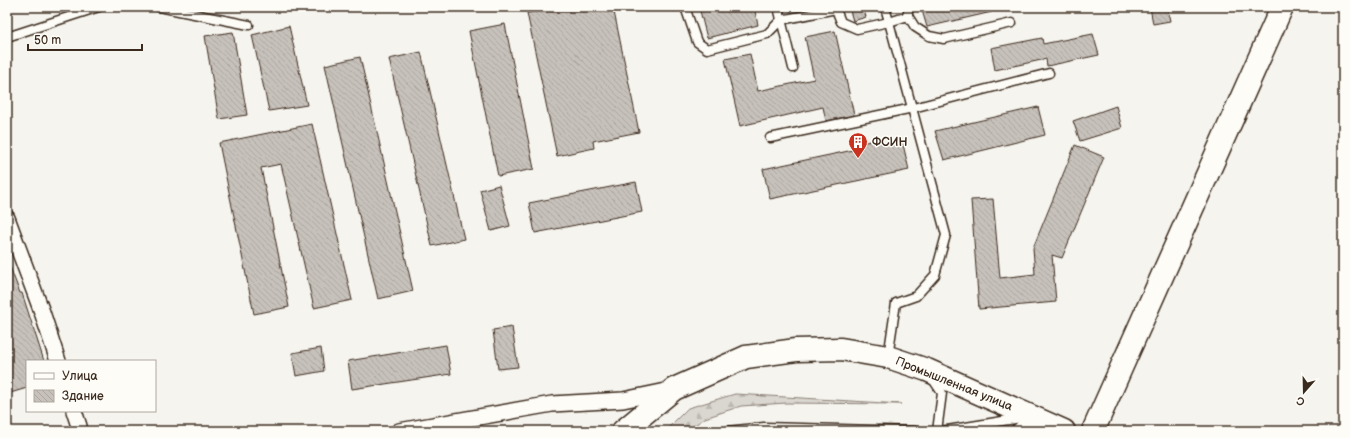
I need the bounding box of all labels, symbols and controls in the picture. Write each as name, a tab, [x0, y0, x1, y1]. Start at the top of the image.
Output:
scale bar	[28, 26, 142, 52]
text: 50 m	[34, 33, 61, 48]
building icon: ФСИН	[847, 131, 869, 159]
place label: ФСИН	[872, 135, 908, 150]
street label: Промышленная улица	[893, 354, 1015, 414]
legend	[26, 360, 156, 412]
text: Улица	[62, 369, 98, 384]
north arrow	[1284, 372, 1324, 412]
text: Здание	[62, 389, 104, 404]
text: С	[1295, 393, 1307, 408]

